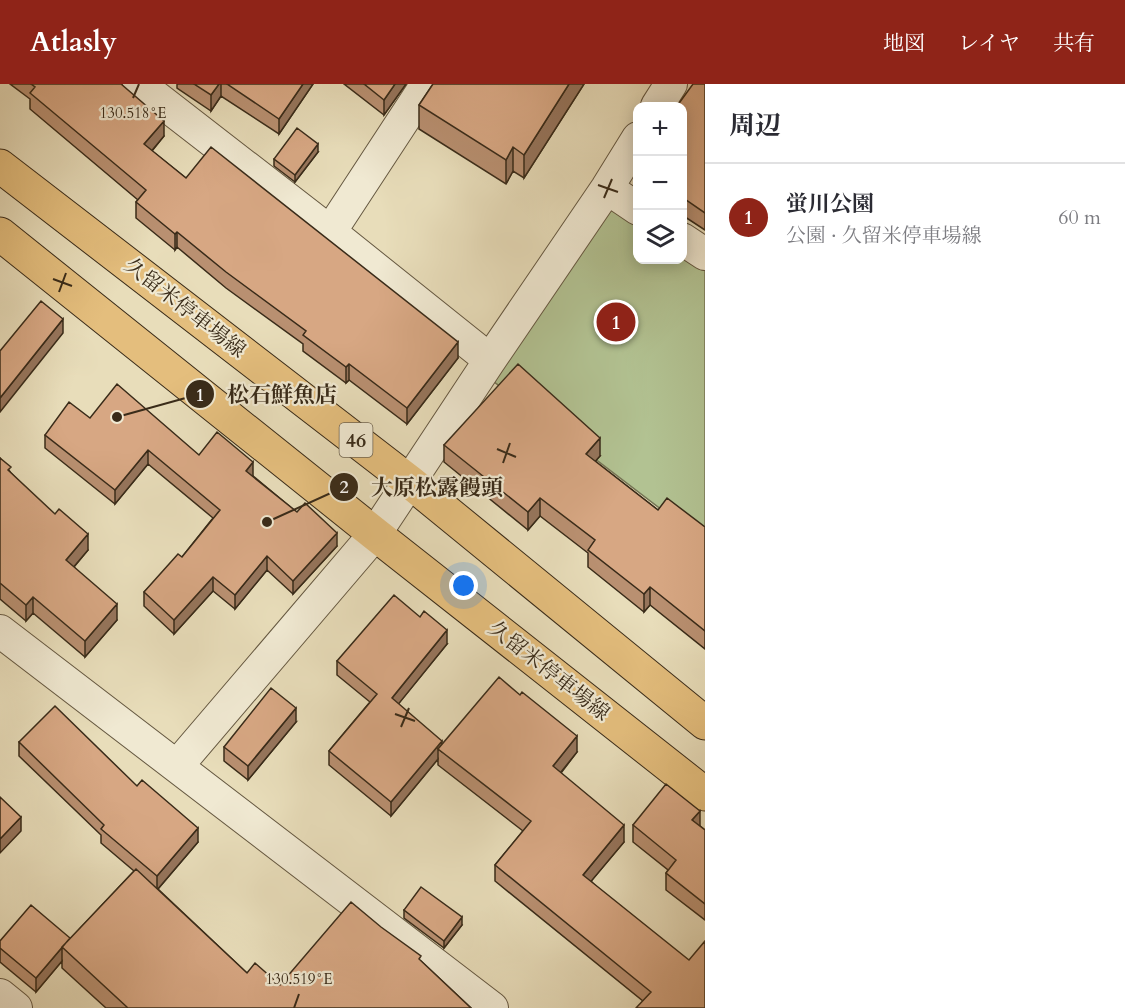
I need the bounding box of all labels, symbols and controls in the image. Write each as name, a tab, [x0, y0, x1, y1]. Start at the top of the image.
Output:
text: Atlasly	[30, 23, 117, 61]
text: 地図	[883, 29, 925, 58]
text: レイヤ	[958, 29, 1020, 58]
text: 共有	[1053, 29, 1095, 58]
map controls	[633, 102, 687, 264]
button: +	[633, 102, 687, 156]
text: 130.518°E	[100, 103, 166, 123]
text: 周辺	[729, 108, 781, 143]
button: −	[633, 156, 687, 210]
text: 蛍川公園	[786, 189, 874, 219]
text: 1	[743, 204, 754, 231]
text: 60 m	[1058, 204, 1101, 231]
button: layers	[633, 210, 687, 264]
text: 公園 · 久留米停車場線	[786, 222, 982, 249]
street label: 久留米停車場線	[118, 251, 252, 365]
pin: 1	[596, 300, 636, 344]
callout: 松石鮮魚店	[185, 374, 349, 414]
text: 松石鮮魚店	[227, 380, 337, 410]
text: 1	[195, 383, 205, 408]
road number: 46	[340, 423, 372, 457]
callout: 大原松露饅頭	[329, 467, 515, 507]
text: 大原松露饅頭	[371, 473, 503, 503]
text: 2	[339, 475, 349, 500]
your location	[449, 571, 478, 600]
street label: 久留米停車場線	[482, 614, 616, 728]
text: 130.519°E	[266, 969, 332, 989]

